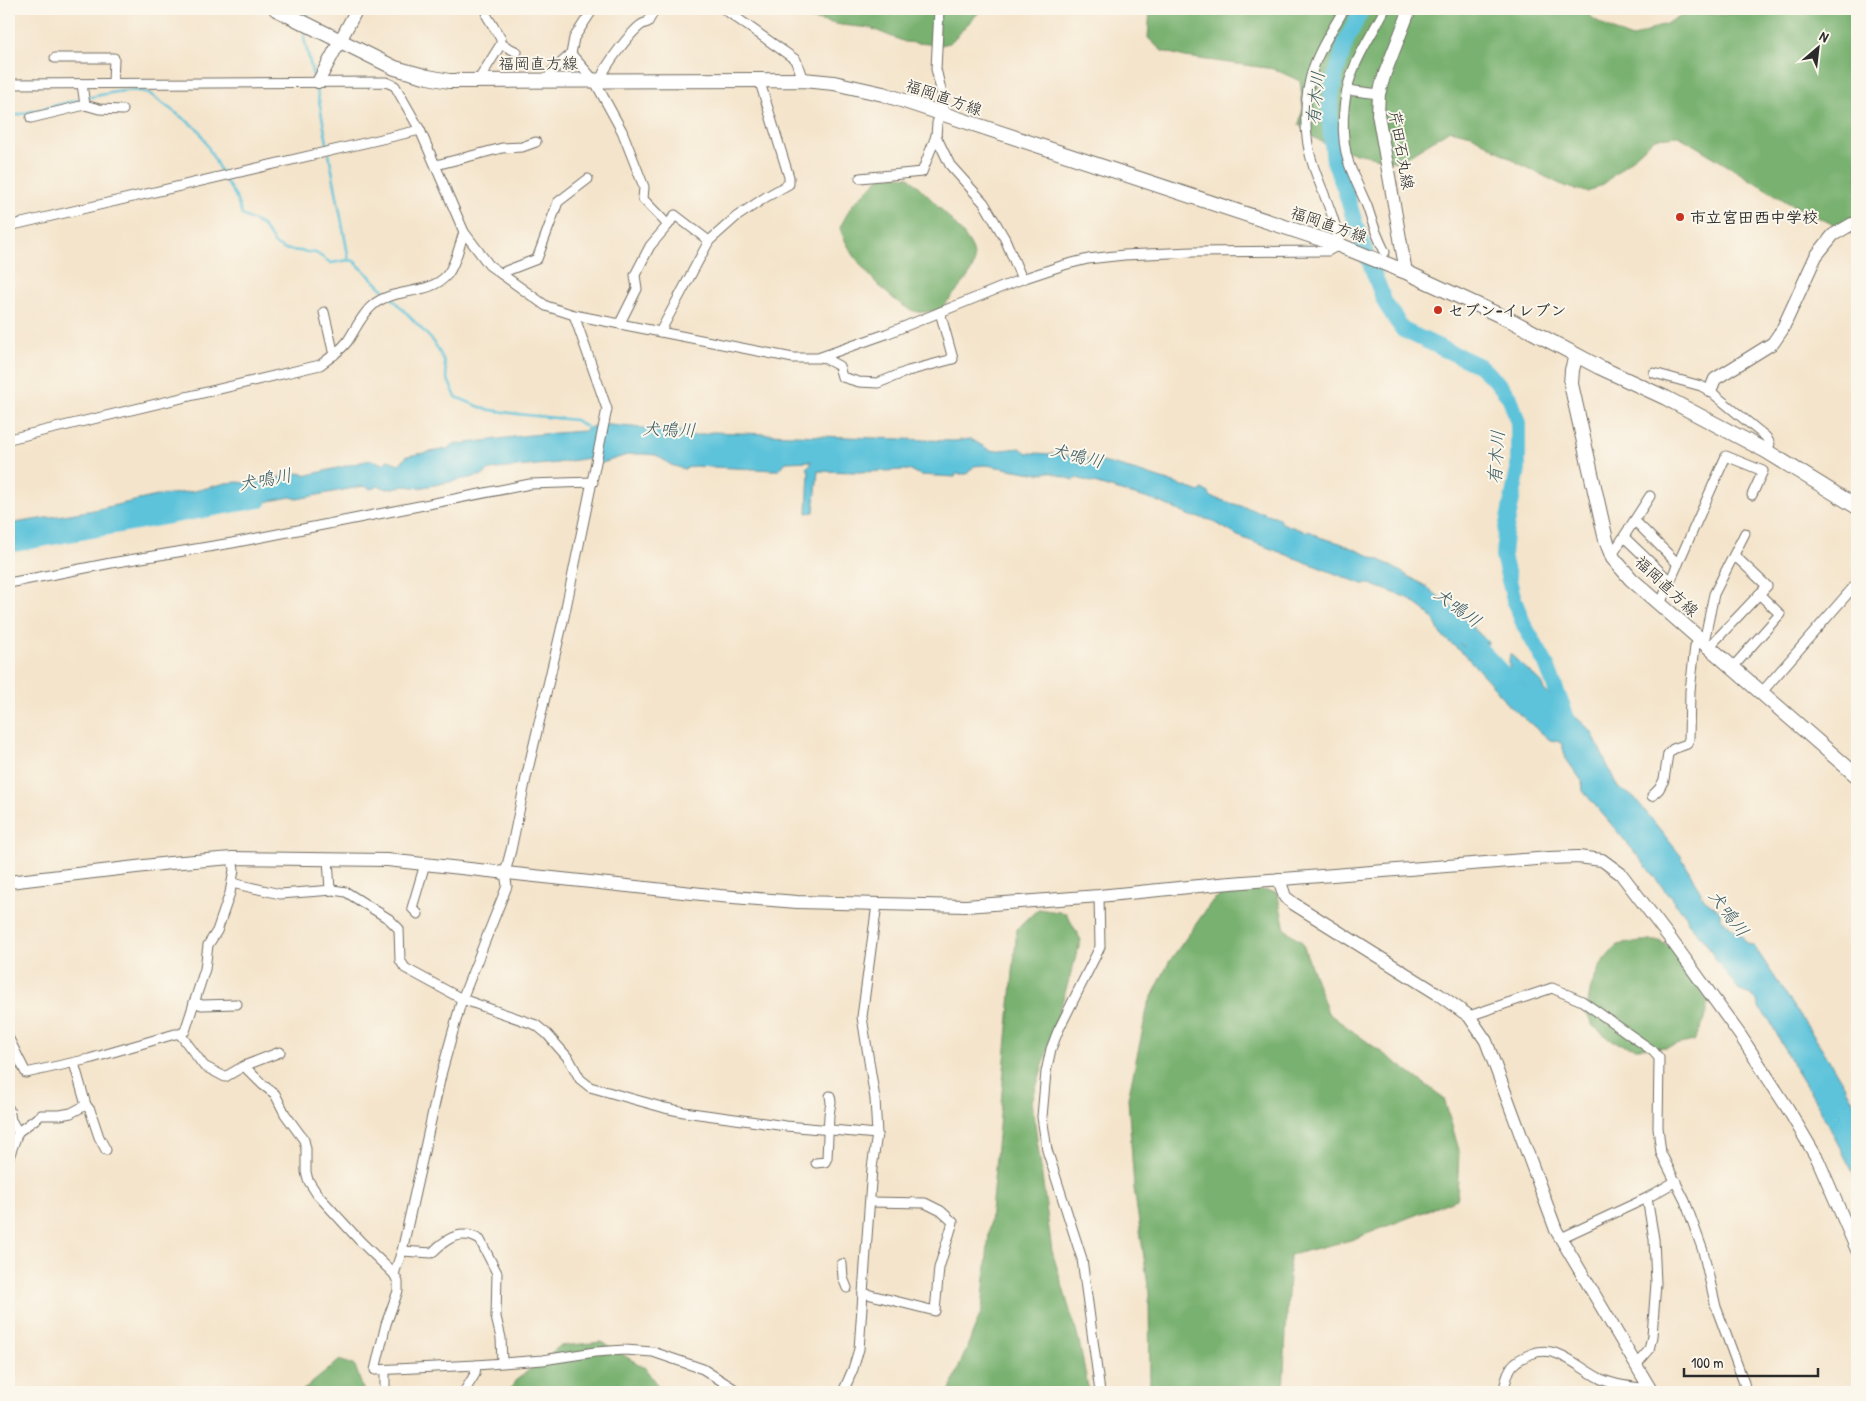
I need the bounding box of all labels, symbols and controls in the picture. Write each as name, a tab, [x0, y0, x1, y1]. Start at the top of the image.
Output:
north arrow	[1794, 22, 1844, 72]
text: N	[1817, 26, 1833, 46]
street label: 福岡直方線	[498, 52, 578, 74]
water label: 有木川	[1300, 70, 1330, 126]
street label: 福岡直方線	[903, 74, 985, 120]
street label: 芹田石丸線	[1384, 109, 1420, 191]
street label: 福岡直方線	[1288, 201, 1370, 247]
place label: 市立宮田西中学校	[1690, 206, 1818, 228]
marker: 市立宮田西中学校	[1674, 211, 1686, 223]
place label: セブン-イレブン	[1448, 299, 1566, 321]
marker: セブン-イレブン	[1432, 304, 1444, 316]
water label: 犬鳴川	[642, 416, 696, 442]
water label: 有木川	[1482, 429, 1510, 485]
water label: 犬鳴川	[1048, 436, 1106, 474]
water label: 犬鳴川	[236, 462, 294, 496]
street label: 福岡直方線	[1630, 551, 1704, 621]
water label: 犬鳴川	[1429, 581, 1487, 633]
water label: 犬鳴川	[1703, 884, 1755, 942]
scale bar	[1684, 1346, 1817, 1378]
text: 100 m	[1691, 1352, 1724, 1373]

